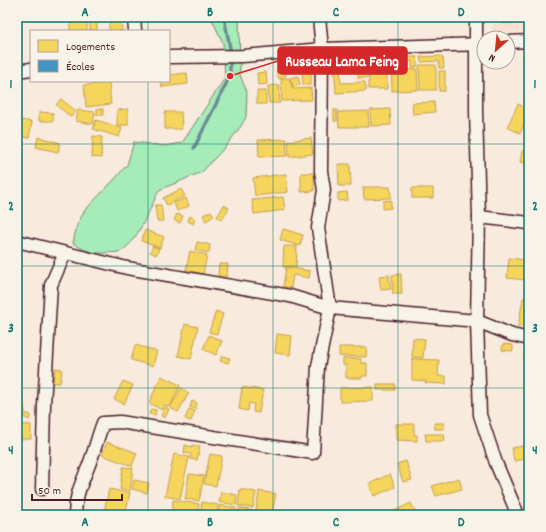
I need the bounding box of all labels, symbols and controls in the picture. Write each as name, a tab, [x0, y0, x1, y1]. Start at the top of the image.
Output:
text: A	[81, 4, 89, 23]
text: B	[207, 4, 213, 23]
text: C	[333, 4, 340, 23]
text: D	[458, 4, 465, 23]
legend	[30, 30, 170, 82]
north arrow	[476, 30, 516, 70]
text: Logements	[66, 39, 115, 56]
callout: Russeau Lama Feing	[278, 47, 407, 74]
text: N	[486, 49, 498, 65]
text: Russeau Lama Feing	[285, 52, 399, 74]
text: Écoles	[66, 59, 95, 76]
text: 1	[10, 76, 13, 95]
text: 1	[534, 76, 537, 95]
text: 2	[8, 198, 14, 217]
text: 2	[532, 198, 538, 217]
text: 3	[8, 320, 14, 339]
text: 3	[532, 320, 538, 339]
text: 4	[8, 442, 14, 461]
text: 4	[532, 442, 538, 461]
scale bar	[32, 476, 122, 502]
text: 50 m	[38, 483, 61, 500]
text: A	[81, 514, 89, 532]
text: B	[207, 514, 213, 532]
text: C	[333, 514, 340, 532]
text: D	[458, 514, 465, 532]

